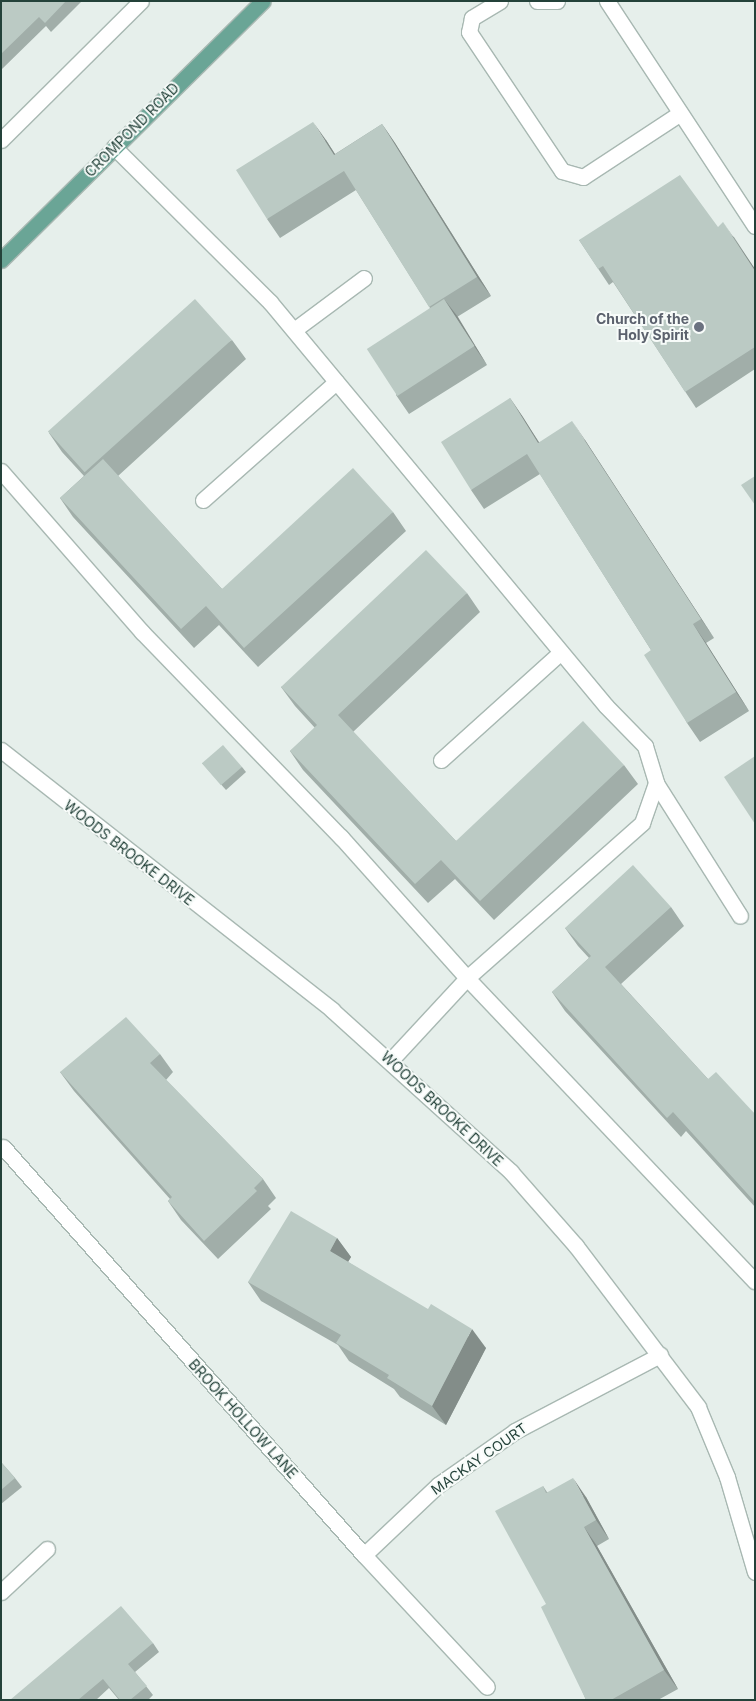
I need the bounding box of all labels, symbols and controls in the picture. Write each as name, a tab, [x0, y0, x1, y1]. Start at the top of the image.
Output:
street label: CROMPOND ROAD	[82, 80, 182, 180]
place label: Church of the Holy Spirit	[596, 311, 689, 344]
marker: Church of the Holy Spirit	[693, 321, 705, 333]
street label: WOODS BROOKE DRIVE	[61, 797, 197, 909]
street label: WOODS BROOKE DRIVE	[378, 1048, 506, 1170]
street label: BROOK HOLLOW LANE	[185, 1356, 301, 1482]
street label: MACKAY COURT	[428, 1420, 530, 1498]

